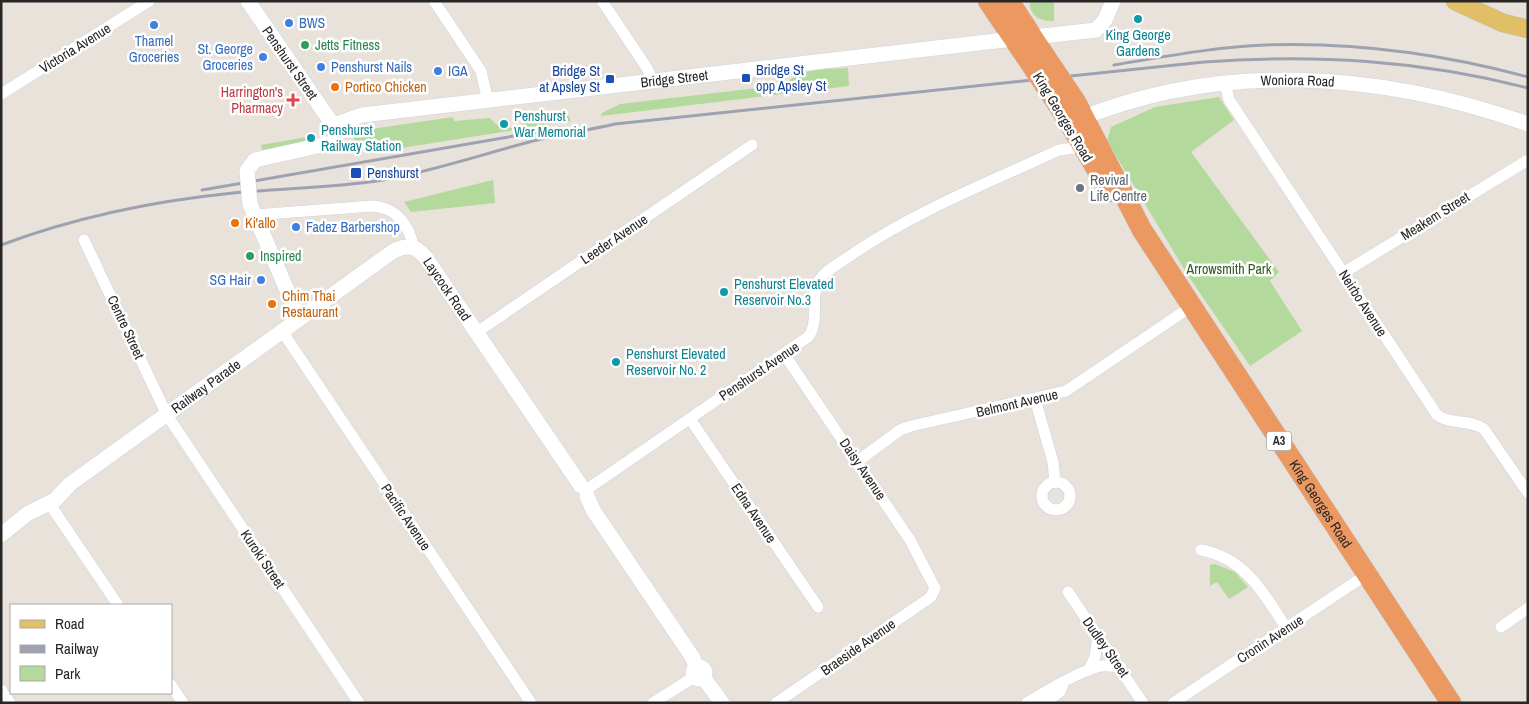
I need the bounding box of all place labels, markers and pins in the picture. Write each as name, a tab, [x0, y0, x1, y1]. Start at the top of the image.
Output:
marker: King George Gardens	[1132, 13, 1144, 25]
place label: BWS	[299, 14, 325, 32]
marker: BWS	[283, 17, 295, 29]
marker: Thamel Groceries	[148, 19, 160, 31]
place label: King George Gardens	[1105, 26, 1171, 60]
place label: Thamel Groceries	[129, 32, 179, 66]
place label: Jetts Fitness	[315, 36, 380, 54]
marker: Jetts Fitness	[299, 39, 311, 51]
place label: St. George Groceries	[197, 40, 253, 74]
marker: St. George Groceries	[257, 51, 269, 63]
place label: Penshurst Nails	[331, 58, 412, 76]
marker: Penshurst Nails	[315, 61, 327, 73]
place label: Bridge St opp Apsley St	[756, 61, 826, 95]
place label: IGA	[448, 62, 468, 80]
place label: Bridge St at Apsley St	[539, 62, 600, 96]
marker: IGA	[432, 65, 444, 77]
marker: Bridge St opp Apsley St	[740, 72, 752, 84]
marker: Bridge St at Apsley St	[604, 73, 616, 85]
place label: Portico Chicken	[345, 78, 427, 96]
marker: Portico Chicken	[329, 81, 341, 93]
place label: Harrington's Pharmacy	[221, 83, 283, 117]
marker: Harrington's Pharmacy	[287, 94, 299, 106]
place label: Penshurst War Memorial	[514, 107, 586, 141]
marker: Penshurst War Memorial	[498, 118, 510, 130]
place label: Penshurst Railway Station	[321, 121, 401, 155]
marker: Penshurst Railway Station	[305, 132, 317, 144]
place label: Penshurst	[367, 164, 419, 182]
marker: Penshurst	[349, 166, 363, 180]
place label: Revival Life Centre	[1090, 171, 1147, 205]
marker: Revival Life Centre	[1074, 182, 1086, 194]
place label: Ki'allo	[245, 214, 276, 232]
marker: Ki'allo	[229, 217, 241, 229]
place label: Fadez Barbershop	[306, 218, 400, 236]
marker: Fadez Barbershop	[290, 221, 302, 233]
place label: Inspired	[260, 247, 301, 265]
marker: Inspired	[244, 250, 256, 262]
place label: SG Hair	[210, 271, 251, 289]
marker: SG Hair	[255, 274, 267, 286]
place label: Penshurst Elevated Reservoir No.3	[734, 275, 834, 309]
marker: Penshurst Elevated Reservoir No.3	[718, 286, 730, 298]
place label: Chim Thai Restaurant	[282, 287, 338, 321]
marker: Chim Thai Restaurant	[266, 298, 278, 310]
place label: Penshurst Elevated Reservoir No. 2	[626, 345, 726, 379]
marker: Penshurst Elevated Reservoir No. 2	[610, 356, 622, 368]

